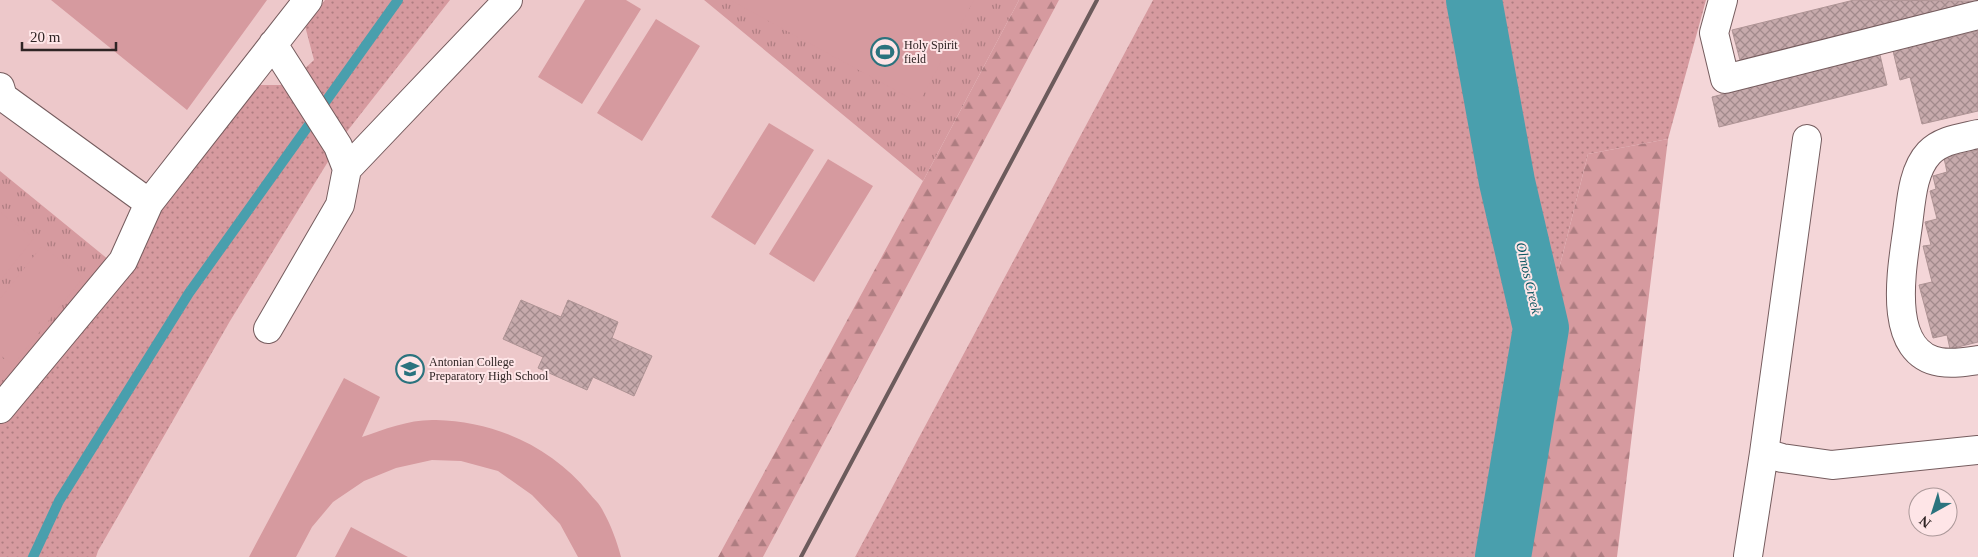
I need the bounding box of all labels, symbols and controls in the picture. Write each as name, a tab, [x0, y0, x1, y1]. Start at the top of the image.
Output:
scale bar	[22, 20, 116, 52]
text: 20 m	[30, 29, 61, 45]
sports icon: Holy Spirit field	[870, 37, 900, 67]
place label: Holy Spirit field	[904, 38, 958, 66]
water label: Olmos Creek	[1513, 241, 1544, 316]
school or university icon: Antonian College Preparatory High School	[395, 354, 425, 384]
place label: Antonian College Preparatory High School	[429, 355, 549, 383]
north arrow	[1908, 487, 1958, 537]
text: N	[1916, 513, 1934, 531]

